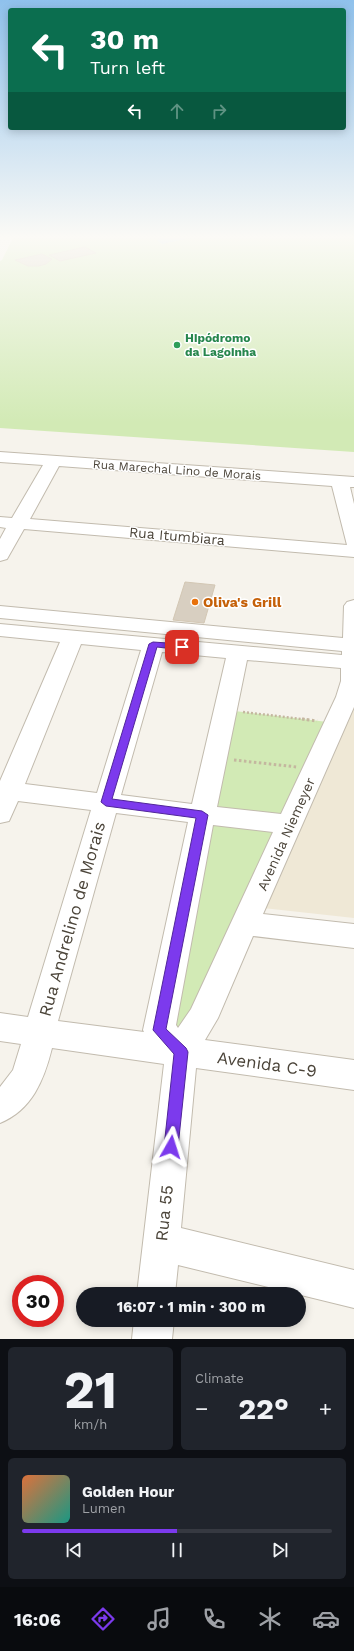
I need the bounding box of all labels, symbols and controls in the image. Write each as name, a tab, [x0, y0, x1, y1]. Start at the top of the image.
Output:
text: 30 m	[90, 23, 159, 56]
icon: left	[24, 24, 76, 76]
text: Turn left	[90, 57, 165, 78]
icon: left	[124, 100, 146, 122]
icon: ahead	[166, 100, 188, 122]
icon: right	[208, 100, 230, 122]
place label: Hipódromo da Lagoinha	[185, 331, 256, 359]
marker: Hipódromo da Lagoinha	[172, 340, 182, 350]
street label: Rua Marechal Lino de Morais	[92, 457, 262, 483]
street label: Rua Itumbiara	[128, 524, 226, 548]
place label: Oliva's Grill	[203, 594, 282, 610]
marker: Oliva's Grill	[190, 597, 200, 607]
pin	[165, 630, 199, 664]
icon: arrive	[171, 636, 193, 658]
street label: Avenida Niemeyer	[254, 775, 318, 893]
street label: Rua Andrelino de Morais	[35, 819, 109, 1019]
street label: Avenida C-9	[216, 1047, 318, 1081]
position arrow	[150, 1126, 192, 1168]
street label: Rua 55	[151, 1184, 177, 1242]
speed limit sign: 30	[12, 1275, 64, 1327]
text: 16:07 · 1 min · 300 m	[117, 1298, 265, 1316]
text: 21	[64, 1360, 117, 1421]
text: Climate	[195, 1371, 244, 1386]
text: 22°	[238, 1391, 289, 1426]
text: −	[195, 1396, 208, 1421]
text: +	[319, 1396, 332, 1421]
text: km/h	[74, 1417, 107, 1432]
text: Golden Hour	[82, 1483, 174, 1501]
text: Lumen	[82, 1501, 126, 1516]
icon: previous	[63, 1539, 85, 1561]
icon: pause	[166, 1539, 188, 1561]
icon: next	[269, 1539, 291, 1561]
icon: directions	[89, 1605, 117, 1633]
icon: music	[145, 1605, 173, 1633]
icon: phone	[200, 1605, 228, 1633]
icon: climate	[256, 1605, 284, 1633]
icon: car	[312, 1605, 340, 1633]
text: 16:06	[14, 1609, 61, 1630]

